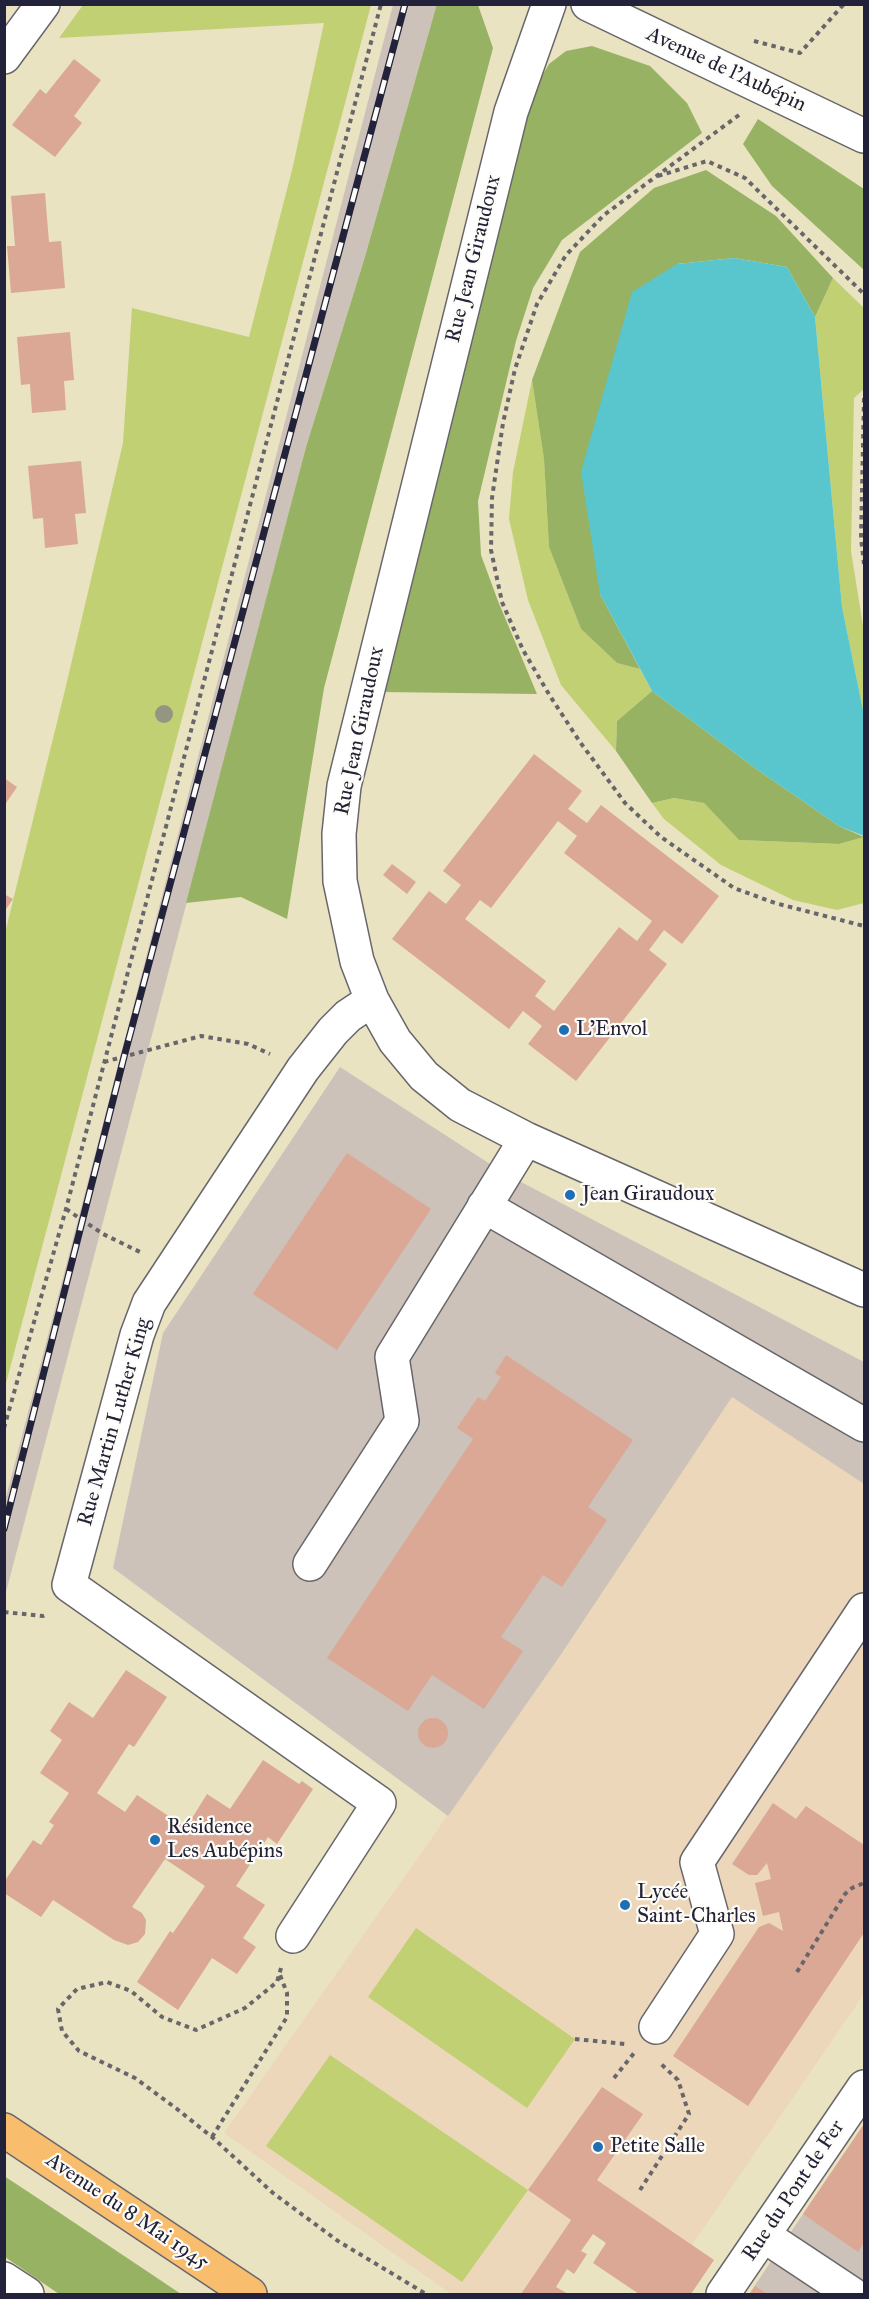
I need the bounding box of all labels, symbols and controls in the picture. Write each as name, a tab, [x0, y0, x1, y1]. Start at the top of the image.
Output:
street label: Avenue de l'Aubépin	[642, 22, 810, 118]
street label: Rue Jean Giraudoux	[441, 173, 507, 345]
street label: Rue Jean Giraudoux	[330, 645, 390, 817]
place label: L'Envol	[576, 1017, 647, 1043]
marker: L'Envol	[557, 1023, 571, 1037]
place label: Jean Giraudoux	[582, 1182, 714, 1208]
marker: Jean Giraudoux	[563, 1188, 577, 1202]
street label: Rue Martin Luther King	[73, 1315, 157, 1529]
place label: Résidence Les Aubépins	[167, 1815, 283, 1865]
marker: Résidence Les Aubépins	[148, 1833, 162, 1847]
place label: Lycée Saint-Charles	[637, 1880, 756, 1930]
marker: Lycée Saint-Charles	[618, 1898, 632, 1912]
street label: Rue du Pont de Fer	[738, 2116, 850, 2266]
place label: Petite Salle	[610, 2134, 705, 2160]
marker: Petite Salle	[591, 2140, 605, 2154]
street label: Avenue du 8 Mai 1945	[41, 2148, 213, 2276]

